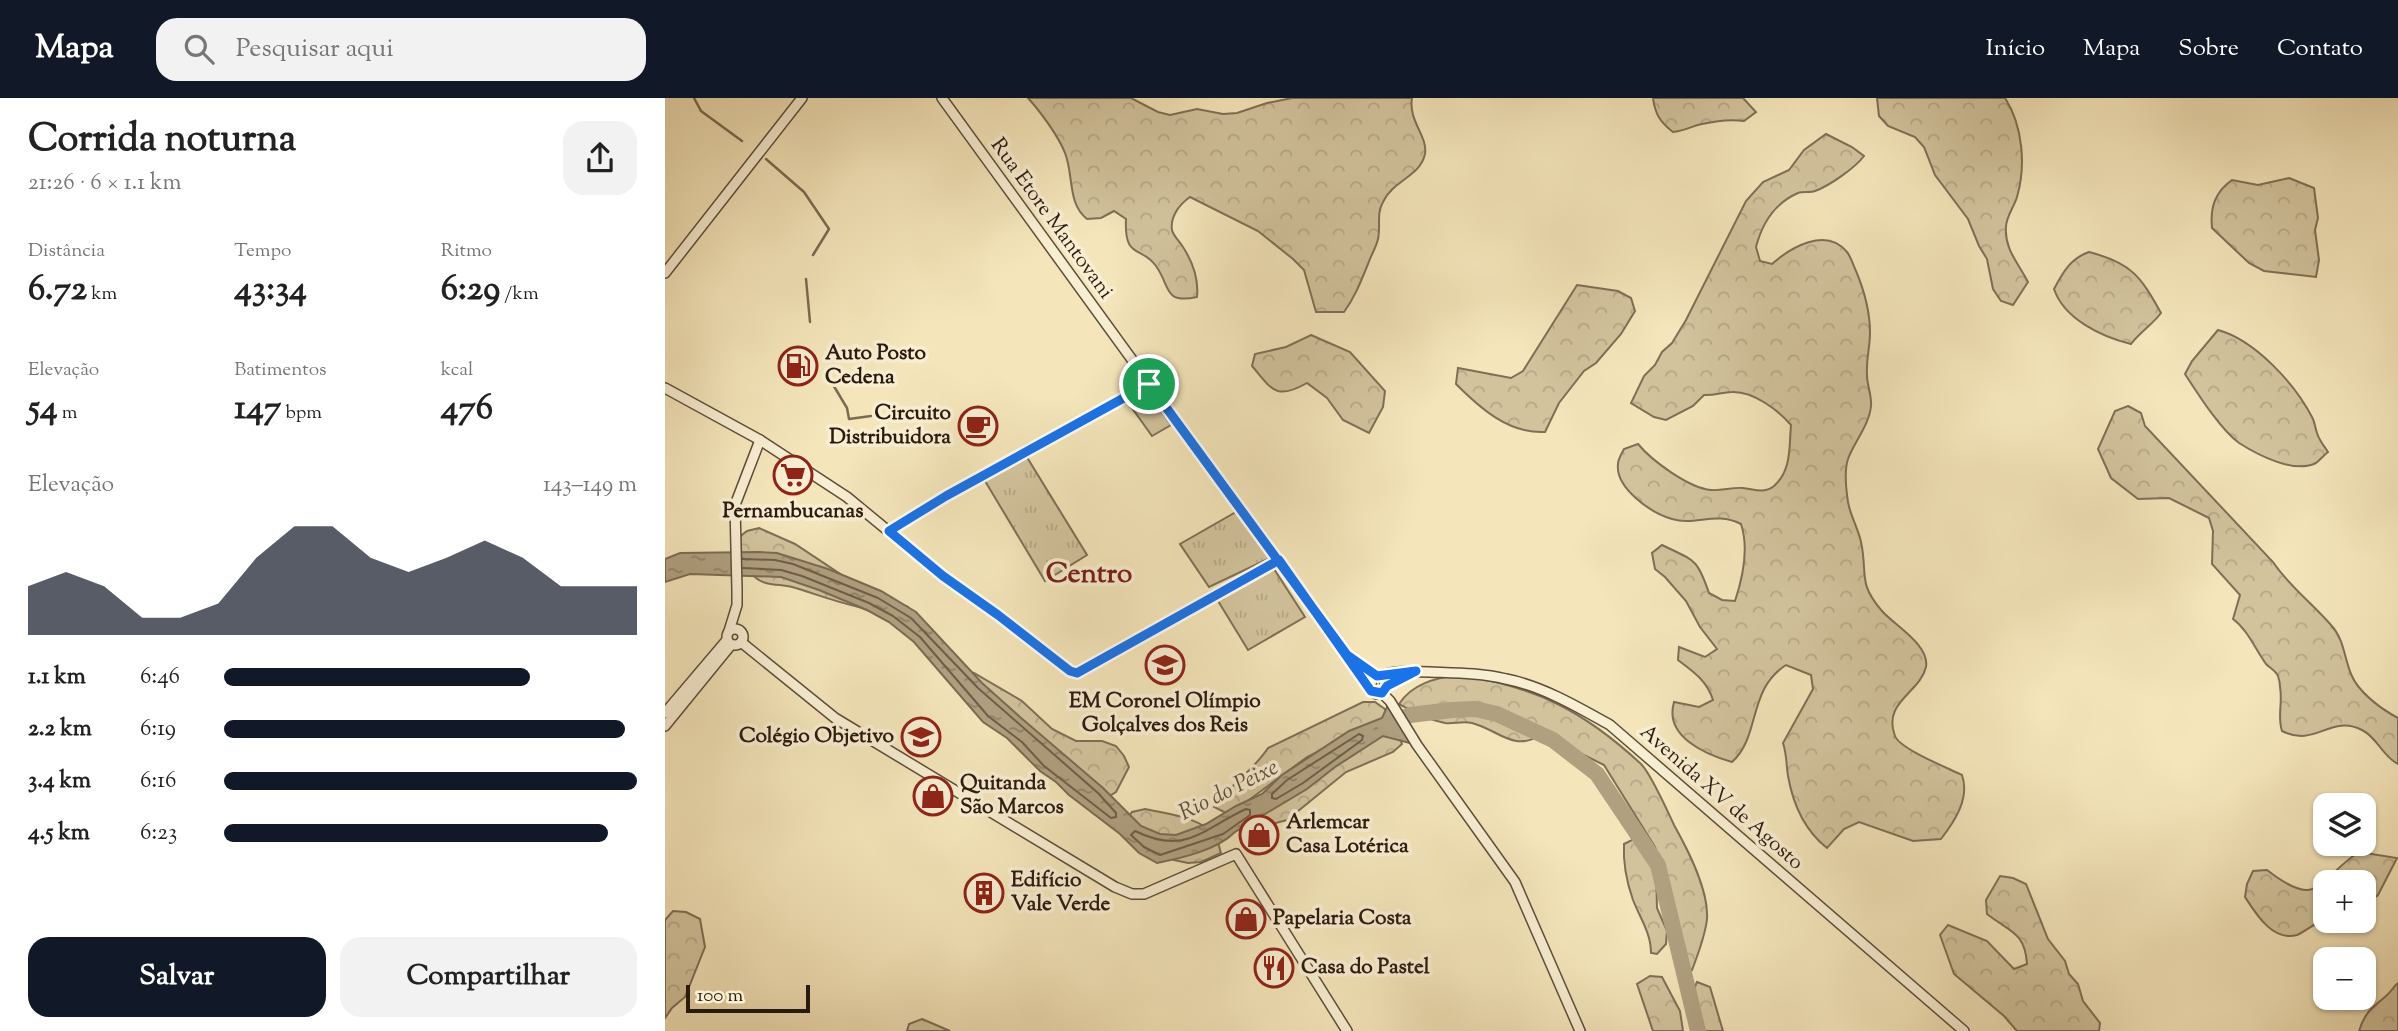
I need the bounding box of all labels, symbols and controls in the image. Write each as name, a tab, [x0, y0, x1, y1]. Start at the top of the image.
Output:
search box	[156, 18, 646, 81]
text: Mapa	[35, 25, 114, 73]
icon: search	[180, 30, 218, 68]
text: Pesquisar aqui	[236, 31, 394, 68]
text: Início	[1986, 32, 2045, 66]
text: Mapa	[2083, 32, 2140, 66]
text: Sobre	[2178, 32, 2239, 66]
text: Contato	[2277, 32, 2363, 66]
text: Corrida noturna	[28, 114, 296, 168]
button: share	[563, 121, 637, 195]
street label: Rua Etore Mantovani	[982, 132, 1120, 306]
text: 21:26 · 6 × 1.1 km	[28, 167, 182, 200]
text: Distância	[28, 238, 105, 265]
text: Tempo	[234, 238, 291, 265]
text: Ritmo	[441, 238, 492, 265]
text: 6.72	[28, 265, 87, 316]
text: 43:34	[234, 265, 307, 316]
text: 6:29	[441, 265, 500, 316]
text: km	[87, 281, 117, 308]
text: /km	[500, 281, 539, 308]
place label: Auto Posto Cedena	[825, 339, 926, 393]
fuel station icon: Auto Posto Cedena	[777, 345, 819, 387]
pin	[1119, 354, 1179, 414]
text: Elevação	[28, 357, 99, 384]
text: Batimentos	[234, 357, 327, 384]
text: kcal	[441, 357, 473, 384]
icon: arrive	[1130, 365, 1168, 403]
text: 54	[28, 384, 58, 435]
text: 147	[234, 384, 281, 435]
text: 476	[441, 384, 493, 435]
place label: Circuito Distribuidora	[829, 399, 952, 453]
text: m	[58, 400, 77, 427]
text: bpm	[281, 400, 322, 427]
cafe icon: Circuito Distribuidora	[957, 405, 999, 447]
supermarket icon: Pernambucanas	[772, 454, 814, 496]
text: Elevação	[28, 469, 114, 502]
text: 143–149 m	[543, 469, 637, 502]
place label: Pernambucanas	[723, 497, 863, 527]
district label: Centro	[1046, 555, 1132, 595]
school or university icon: EM Coronel Olímpio Golçalves dos Reis	[1144, 644, 1186, 686]
text: 1.1 km	[28, 661, 86, 694]
text: 6:46	[140, 661, 180, 694]
place label: EM Coronel Olímpio Golçalves dos Reis	[1069, 687, 1261, 741]
text: 2.2 km	[28, 713, 92, 746]
text: 6:19	[140, 713, 176, 746]
school or university icon: Colégio Objetivo	[900, 716, 942, 758]
street label: Avenida XV de Agosto	[1632, 718, 1810, 878]
place label: Colégio Objetivo	[739, 722, 895, 752]
water label: Rio do Peixe	[1174, 752, 1284, 830]
text: 3.4 km	[28, 765, 91, 798]
text: 6:16	[140, 765, 176, 798]
place label: Quitanda São Marcos	[960, 769, 1064, 823]
shop icon: Quitanda São Marcos	[912, 775, 954, 817]
map controls	[2313, 793, 2376, 1010]
button: layers	[2313, 793, 2376, 856]
place label: Arlemcar Casa Lotérica	[1286, 808, 1409, 862]
shop icon: Arlemcar Casa Lotérica	[1238, 814, 1280, 856]
text: 4.5 km	[28, 817, 90, 850]
text: 6:23	[140, 817, 177, 850]
place label: Edifício Vale Verde	[1011, 866, 1111, 920]
button: +	[2313, 870, 2376, 933]
building icon: Edifício Vale Verde	[963, 872, 1005, 914]
shop icon: Papelaria Costa	[1225, 898, 1267, 940]
place label: Papelaria Costa	[1273, 904, 1412, 934]
button: Salvar	[28, 937, 326, 1017]
button: Compartilhar	[340, 937, 637, 1017]
restaurant icon: Casa do Pastel	[1253, 947, 1295, 989]
button: −	[2313, 947, 2376, 1010]
place label: Casa do Pastel	[1301, 953, 1430, 983]
scale bar	[686, 982, 810, 1014]
text: 100 m	[697, 983, 743, 1010]

